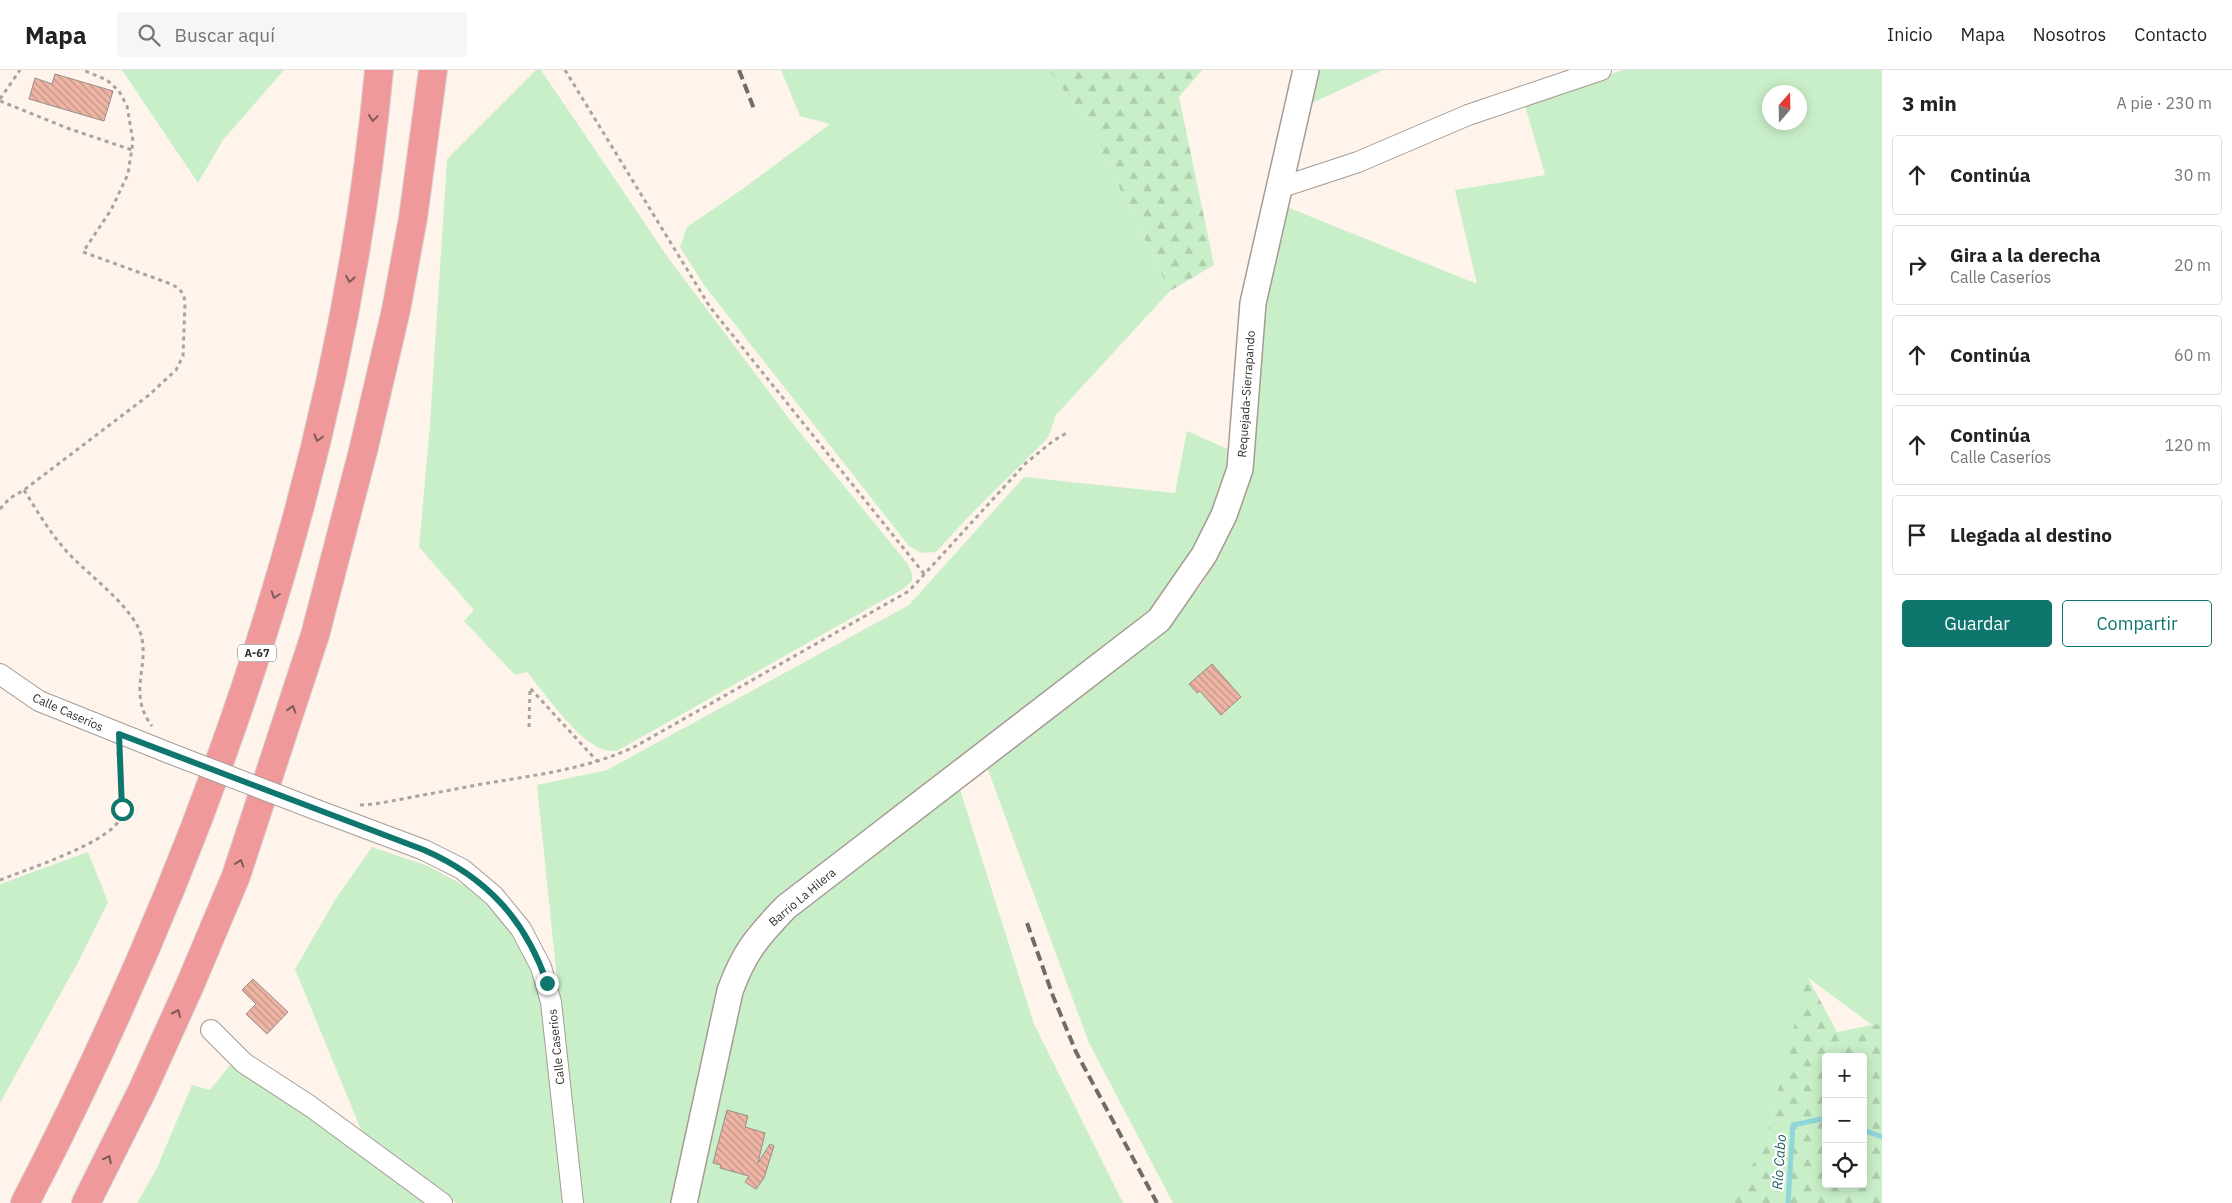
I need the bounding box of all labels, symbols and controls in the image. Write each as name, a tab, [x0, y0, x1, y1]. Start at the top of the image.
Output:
search box	[117, 12, 467, 57]
text: Mapa	[25, 19, 87, 51]
icon: search	[135, 21, 163, 49]
text: Buscar aquí	[175, 23, 275, 47]
text: Inicio	[1887, 23, 1933, 46]
text: Mapa	[1961, 23, 2005, 46]
text: Nosotros	[2033, 23, 2106, 46]
text: Contacto	[2134, 23, 2207, 46]
north arrow	[1762, 85, 1807, 130]
text: 3 min	[1902, 89, 1957, 117]
text: A pie · 230 m	[2117, 93, 2212, 113]
one-way arrow	[368, 115, 379, 123]
icon: ahead	[1903, 161, 1931, 189]
text: Continúa	[1950, 163, 2031, 187]
text: 30 m	[2174, 165, 2211, 185]
text: Gira a la derecha	[1950, 243, 2101, 267]
icon: right	[1903, 251, 1931, 279]
text: 20 m	[2174, 255, 2211, 275]
text: Calle Caseríos	[1950, 267, 2051, 287]
one-way arrow	[345, 276, 356, 284]
street label: Requejada-Sierrapando	[1234, 330, 1258, 458]
icon: ahead	[1903, 341, 1931, 369]
text: Continúa	[1950, 343, 2031, 367]
text: 60 m	[2174, 345, 2211, 365]
text: Continúa	[1950, 423, 2031, 447]
icon: ahead	[1903, 431, 1931, 459]
one-way arrow	[313, 434, 324, 443]
text: 120 m	[2164, 435, 2211, 455]
text: Calle Caseríos	[1950, 447, 2051, 467]
icon: arrive	[1903, 521, 1931, 549]
text: Llegada al destino	[1950, 523, 2112, 547]
one-way arrow	[271, 591, 281, 599]
button: Guardar	[1902, 600, 2052, 647]
button: Compartir	[2062, 600, 2212, 647]
road number: A-67	[238, 644, 276, 662]
street label: Calle Caseríos	[30, 690, 106, 734]
one-way arrow	[286, 705, 296, 713]
route start	[111, 798, 134, 821]
one-way arrow	[234, 859, 244, 868]
street label: Barrio La Hilera	[765, 864, 839, 929]
route end	[536, 972, 559, 995]
street label: Calle Caseríos	[545, 1008, 567, 1086]
one-way arrow	[171, 1009, 182, 1018]
map controls	[1822, 1053, 1867, 1188]
button: +	[1822, 1053, 1867, 1098]
button: −	[1822, 1098, 1867, 1143]
water label: Río Cabo	[1768, 1133, 1790, 1190]
button: locate	[1822, 1143, 1867, 1188]
one-way arrow	[102, 1156, 112, 1165]

